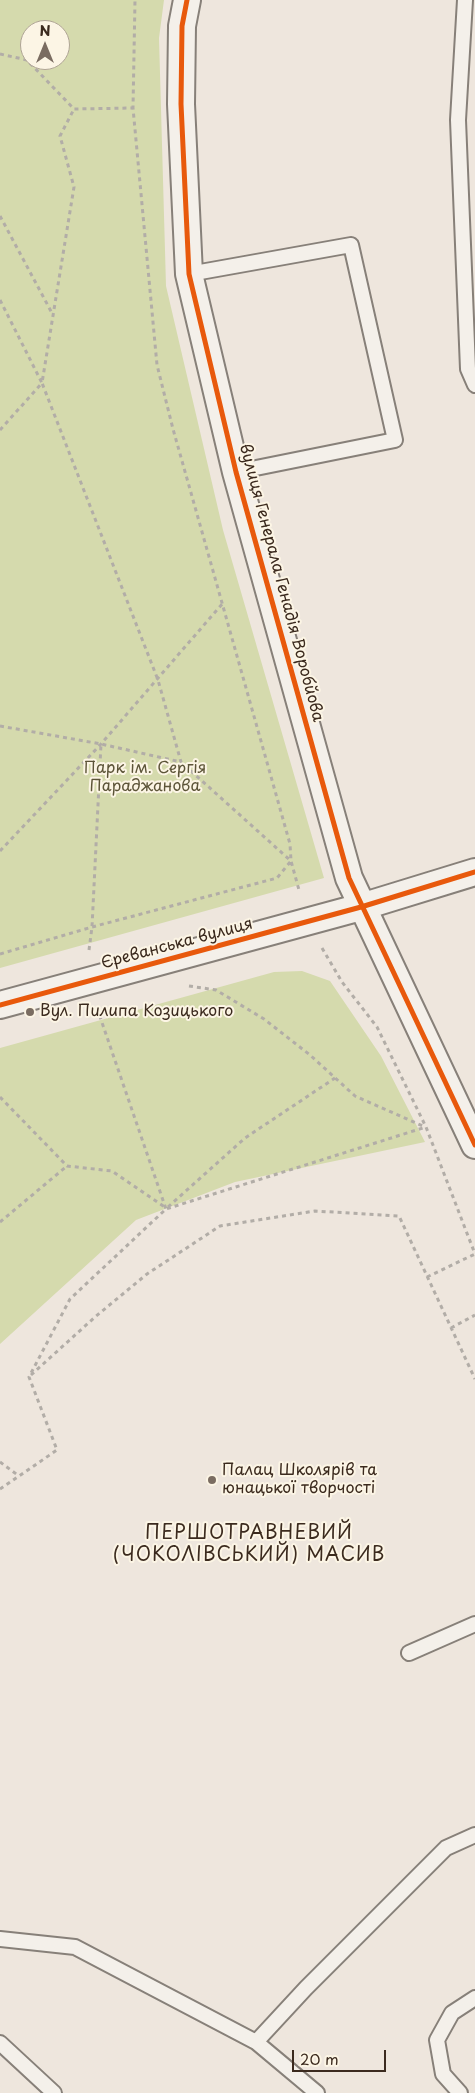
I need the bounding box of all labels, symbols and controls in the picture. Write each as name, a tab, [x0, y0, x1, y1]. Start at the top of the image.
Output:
north arrow	[20, 20, 70, 70]
text: N	[39, 20, 51, 41]
street label: вулиця Генерала Генадія Воробйова	[235, 442, 327, 724]
park label: Парк ім. Сергія Параджанова	[84, 759, 206, 797]
street label: Єреванська вулиця	[99, 914, 255, 974]
place label: Вул. Пилипа Козицького	[40, 1002, 233, 1022]
marker: Вул. Пилипа Козицького	[24, 1006, 36, 1018]
place label: Палац Школярів та юнацької творчості	[222, 1461, 377, 1499]
marker: Палац Школярів та юнацької творчості	[206, 1474, 218, 1486]
district label: ПЕРШОТРАВНЕВИЙ (ЧОКОЛІВСЬКИЙ) МАСИВ	[111, 1523, 387, 1567]
scale bar	[295, 2040, 389, 2072]
text: 20 m	[300, 2047, 339, 2070]

